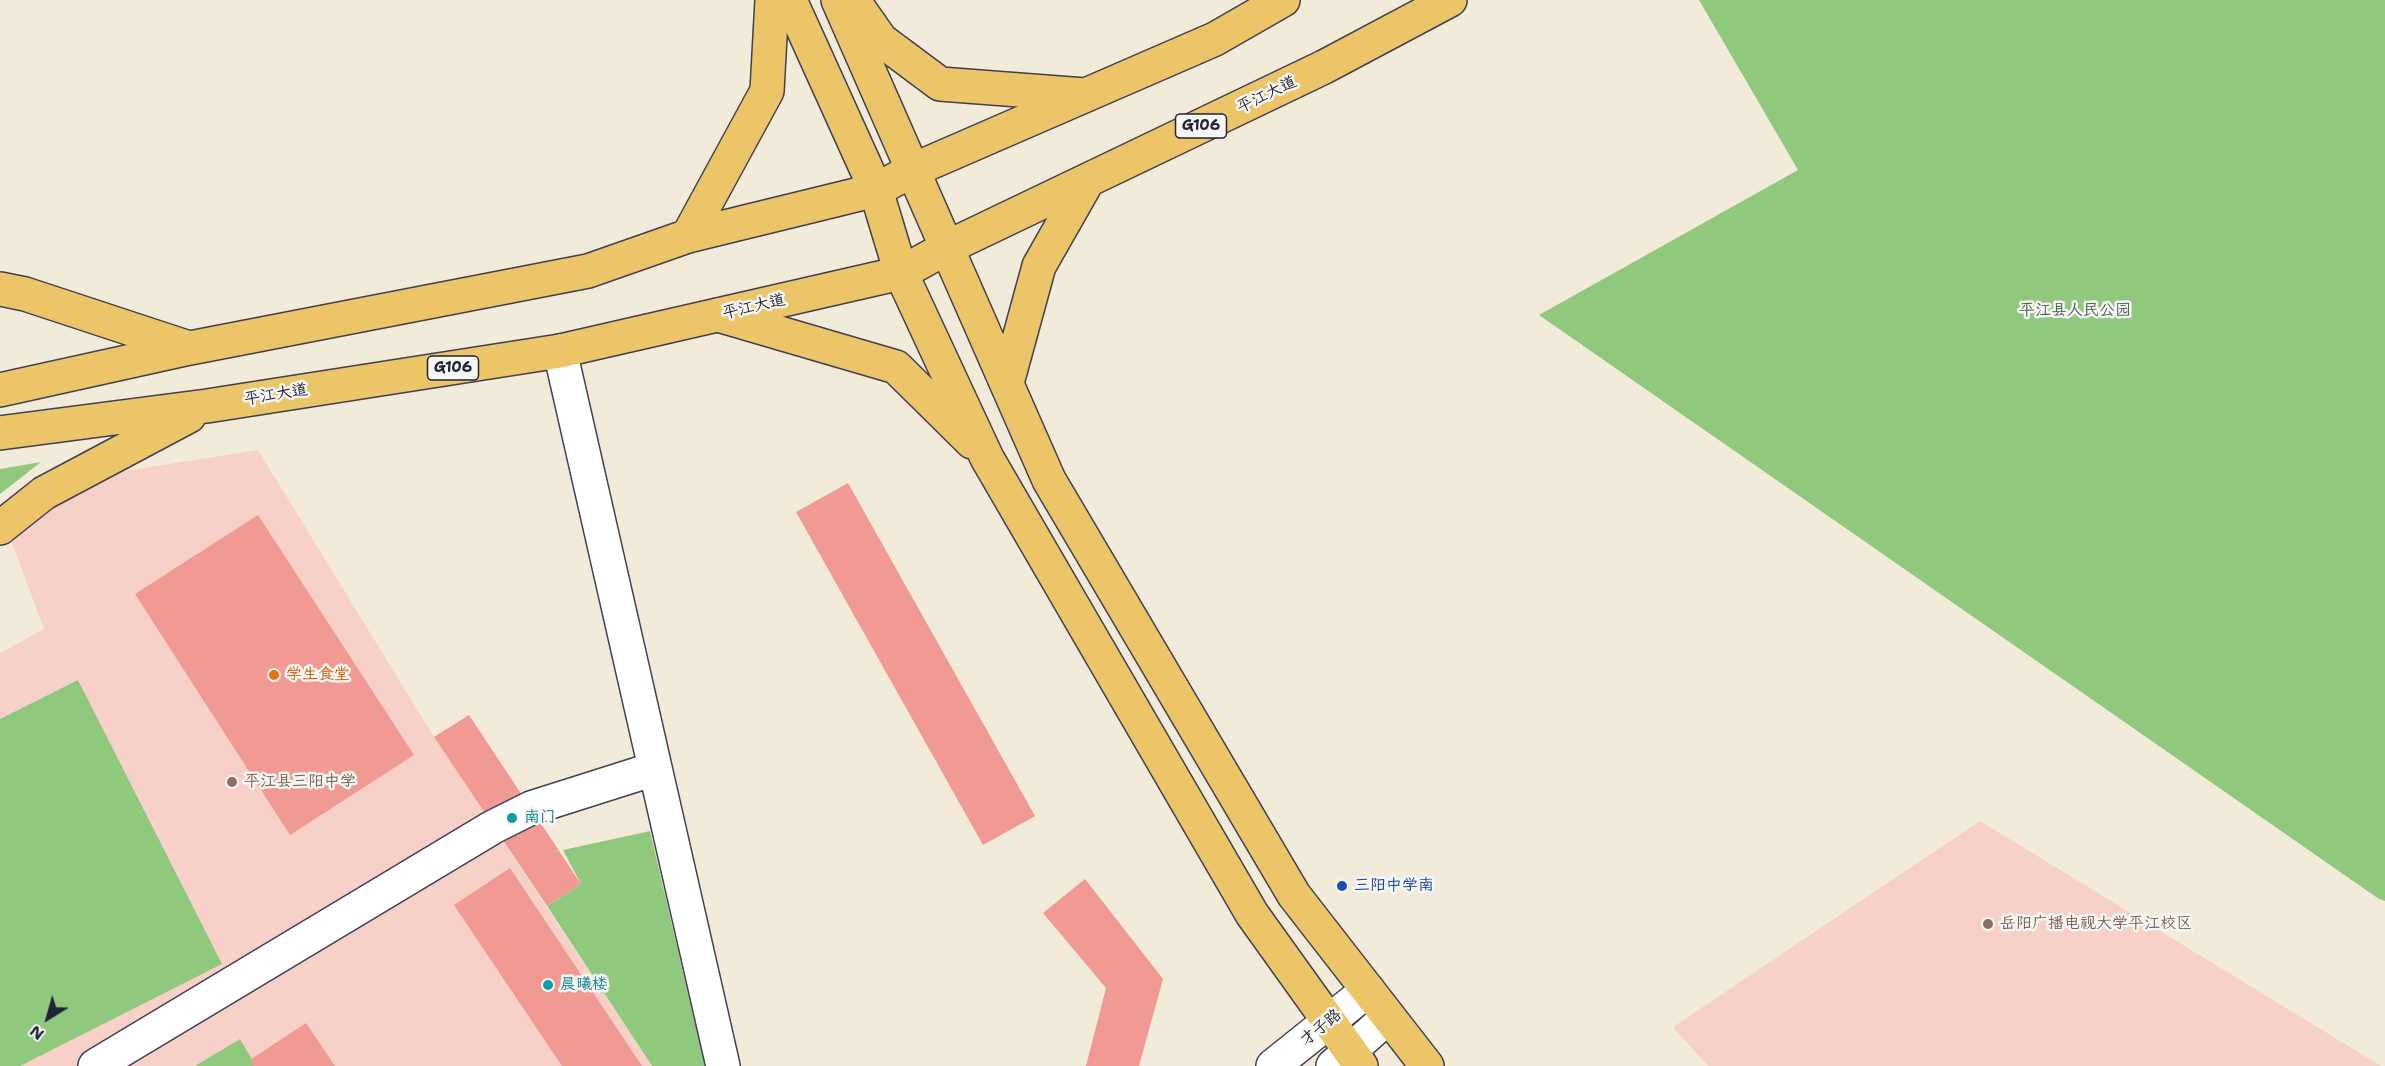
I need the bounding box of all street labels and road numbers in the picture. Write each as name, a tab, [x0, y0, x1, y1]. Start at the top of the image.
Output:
street label: 平江大道	[1234, 72, 1300, 118]
road number: G106	[1176, 114, 1226, 138]
street label: 平江大道	[721, 290, 787, 324]
road number: G106	[428, 356, 478, 380]
street label: 平江大道	[243, 381, 309, 409]
street label: 才子路	[1296, 1005, 1346, 1051]

